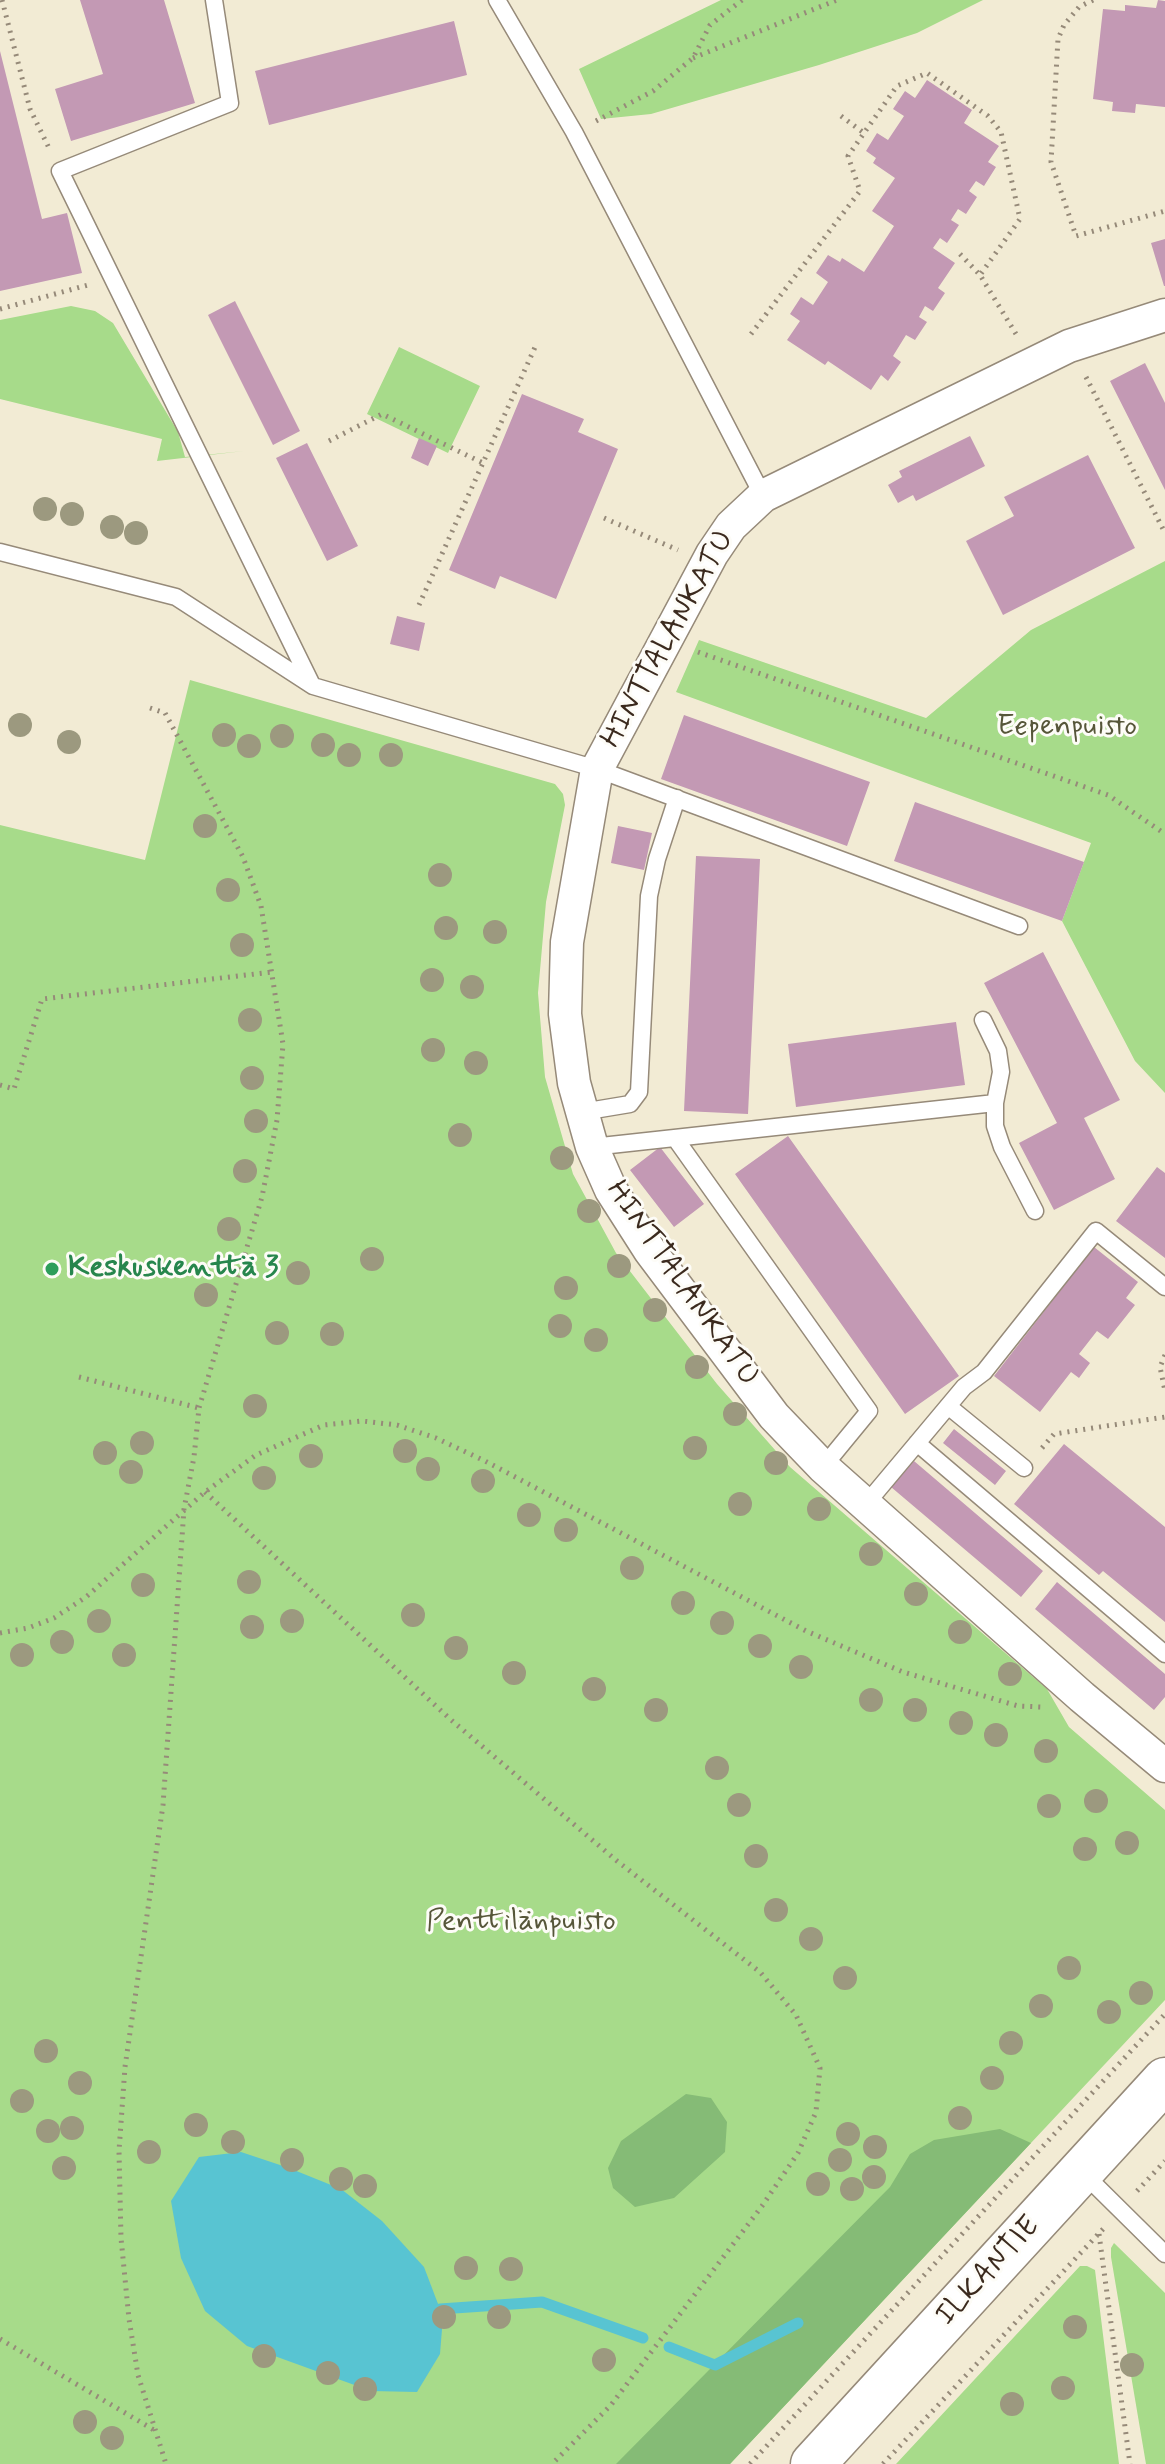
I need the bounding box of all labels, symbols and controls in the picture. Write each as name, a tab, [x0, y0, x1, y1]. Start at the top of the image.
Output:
street label: HINTTALANKATU	[595, 525, 743, 755]
park label: Eepenpuisto	[997, 710, 1137, 746]
street label: HINTTALANKATU	[597, 1174, 765, 1394]
place label: Keskuskenttä 3	[68, 1251, 279, 1287]
marker: Keskuskenttä 3	[43, 1260, 61, 1278]
park label: Penttilänpuisto	[426, 1905, 616, 1941]
street label: ILKANTIE	[929, 2210, 1049, 2334]

